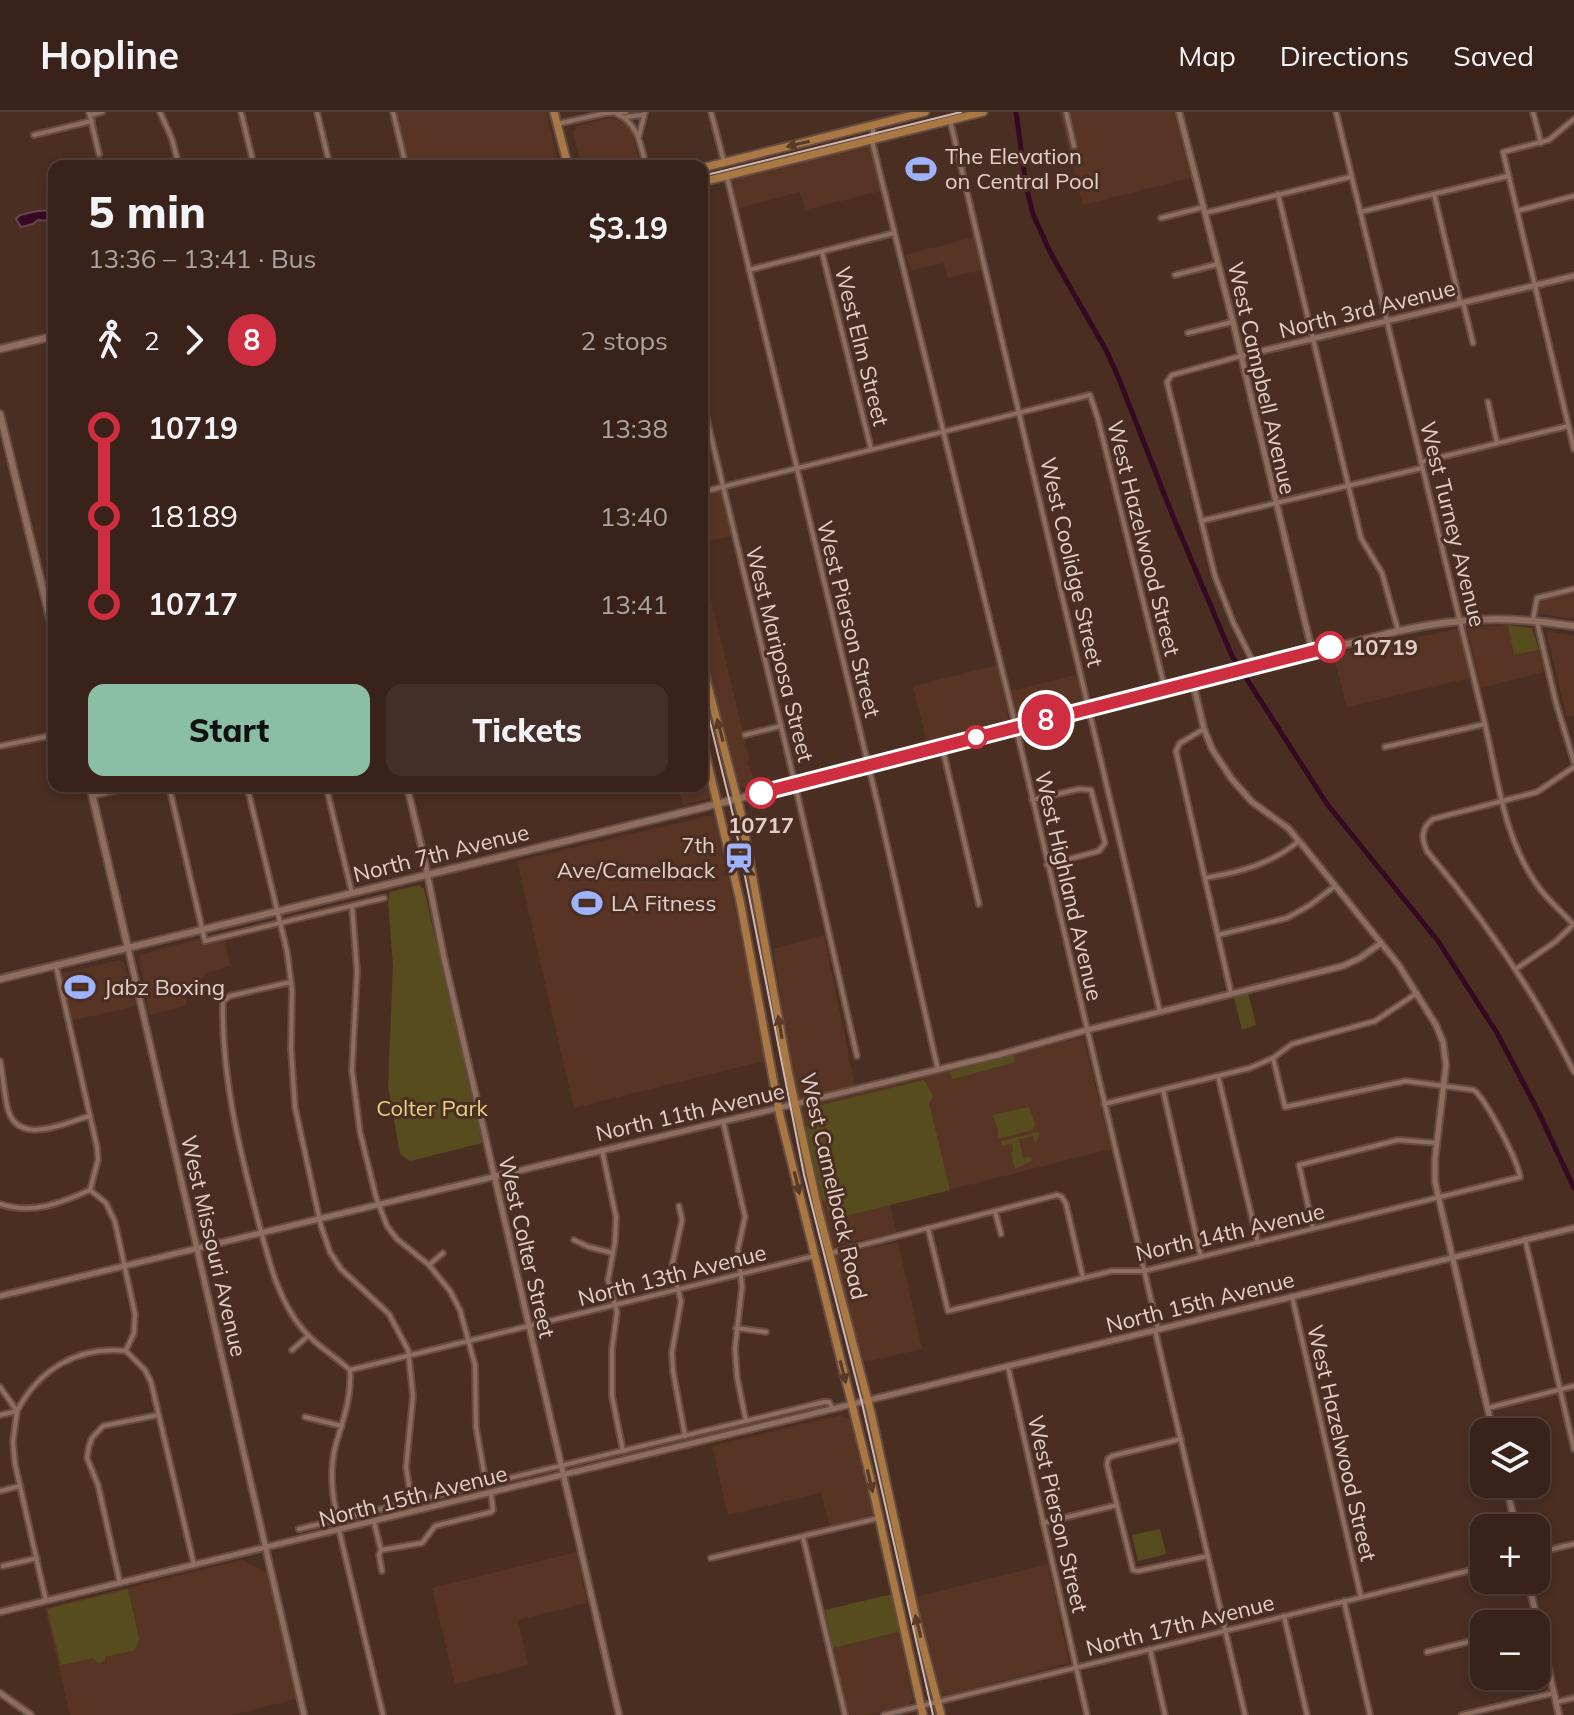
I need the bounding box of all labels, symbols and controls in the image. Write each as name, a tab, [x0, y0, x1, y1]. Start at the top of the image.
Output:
text: Hopline	[40, 31, 179, 79]
text: Map	[1178, 38, 1236, 73]
text: Directions	[1280, 38, 1409, 73]
text: Saved	[1453, 38, 1534, 73]
one-way arrow	[785, 139, 810, 151]
place label: The Elevation on Central Pool	[945, 142, 1099, 195]
sports icon: The Elevation on Central Pool	[904, 152, 938, 186]
text: 5 min	[88, 184, 206, 239]
text: $3.19	[589, 209, 668, 247]
text: 13:36 – 13:41 · Bus	[88, 242, 317, 275]
street label: West Campbell Avenue	[1222, 259, 1302, 497]
street label: West Elm Street	[829, 263, 895, 429]
street label: North 3rd Avenue	[1276, 274, 1458, 344]
icon: walk	[88, 318, 132, 362]
icon: forward	[172, 318, 216, 362]
text: 8	[244, 322, 260, 357]
text: 2	[144, 324, 160, 357]
text: 2 stops	[581, 324, 668, 357]
text: 10719	[148, 409, 238, 447]
text: 13:38	[600, 412, 668, 445]
street label: West Hazelwood Street	[1101, 417, 1187, 659]
street label: West Turney Avenue	[1414, 418, 1492, 630]
street label: West Coolidge Street	[1034, 454, 1110, 670]
text: 18189	[148, 497, 238, 535]
text: 13:40	[600, 500, 668, 533]
street label: West Pierson Street	[811, 518, 887, 721]
street label: West Mariposa Street	[740, 543, 820, 765]
text: 10717	[148, 585, 238, 623]
text: 13:41	[600, 588, 668, 621]
marker: 10719	[1315, 632, 1345, 662]
place label: 10719	[1352, 633, 1418, 661]
button: Start	[88, 684, 370, 776]
button: Tickets	[386, 684, 668, 776]
line badge: 8	[1020, 694, 1072, 746]
text: 8	[1038, 702, 1054, 737]
one-way arrow	[713, 718, 725, 743]
unlabelled marker	[965, 726, 987, 748]
street label: West Highland Avenue	[1029, 769, 1109, 1003]
marker: 10717	[746, 778, 776, 808]
place label: 10717	[728, 811, 794, 839]
street label: North 7th Avenue	[350, 818, 532, 888]
place label: 7th Ave/Camelback	[557, 831, 716, 884]
station icon: 7th Ave/Camelback	[722, 841, 756, 875]
sports icon: LA Fitness	[570, 886, 604, 920]
place label: LA Fitness	[611, 889, 716, 917]
sports icon: Jabz Boxing	[63, 970, 97, 1004]
place label: Jabz Boxing	[104, 973, 225, 1001]
one-way arrow	[774, 1014, 786, 1039]
street label: West Camelback Road	[794, 1070, 874, 1302]
street label: North 11th Avenue	[593, 1077, 787, 1147]
park label: Colter Park	[376, 1094, 489, 1122]
street label: West Missouri Avenue	[175, 1133, 253, 1359]
street label: West Colter Street	[492, 1153, 562, 1341]
one-way arrow	[791, 1171, 803, 1196]
street label: North 14th Avenue	[1133, 1197, 1327, 1267]
street label: North 13th Avenue	[575, 1238, 769, 1312]
street label: North 15th Avenue	[1103, 1265, 1297, 1339]
street label: West Hazelwood Street	[1301, 1322, 1383, 1564]
one-way arrow	[837, 1360, 850, 1385]
street label: West Pierson Street	[1022, 1413, 1094, 1616]
map controls	[1470, 1418, 1550, 1690]
button: layers	[1470, 1418, 1550, 1498]
street label: North 15th Avenue	[316, 1459, 510, 1533]
one-way arrow	[865, 1469, 877, 1494]
button: +	[1470, 1514, 1550, 1594]
street label: North 17th Avenue	[1083, 1588, 1277, 1662]
button: −	[1470, 1610, 1550, 1690]
one-way arrow	[911, 1614, 923, 1639]

